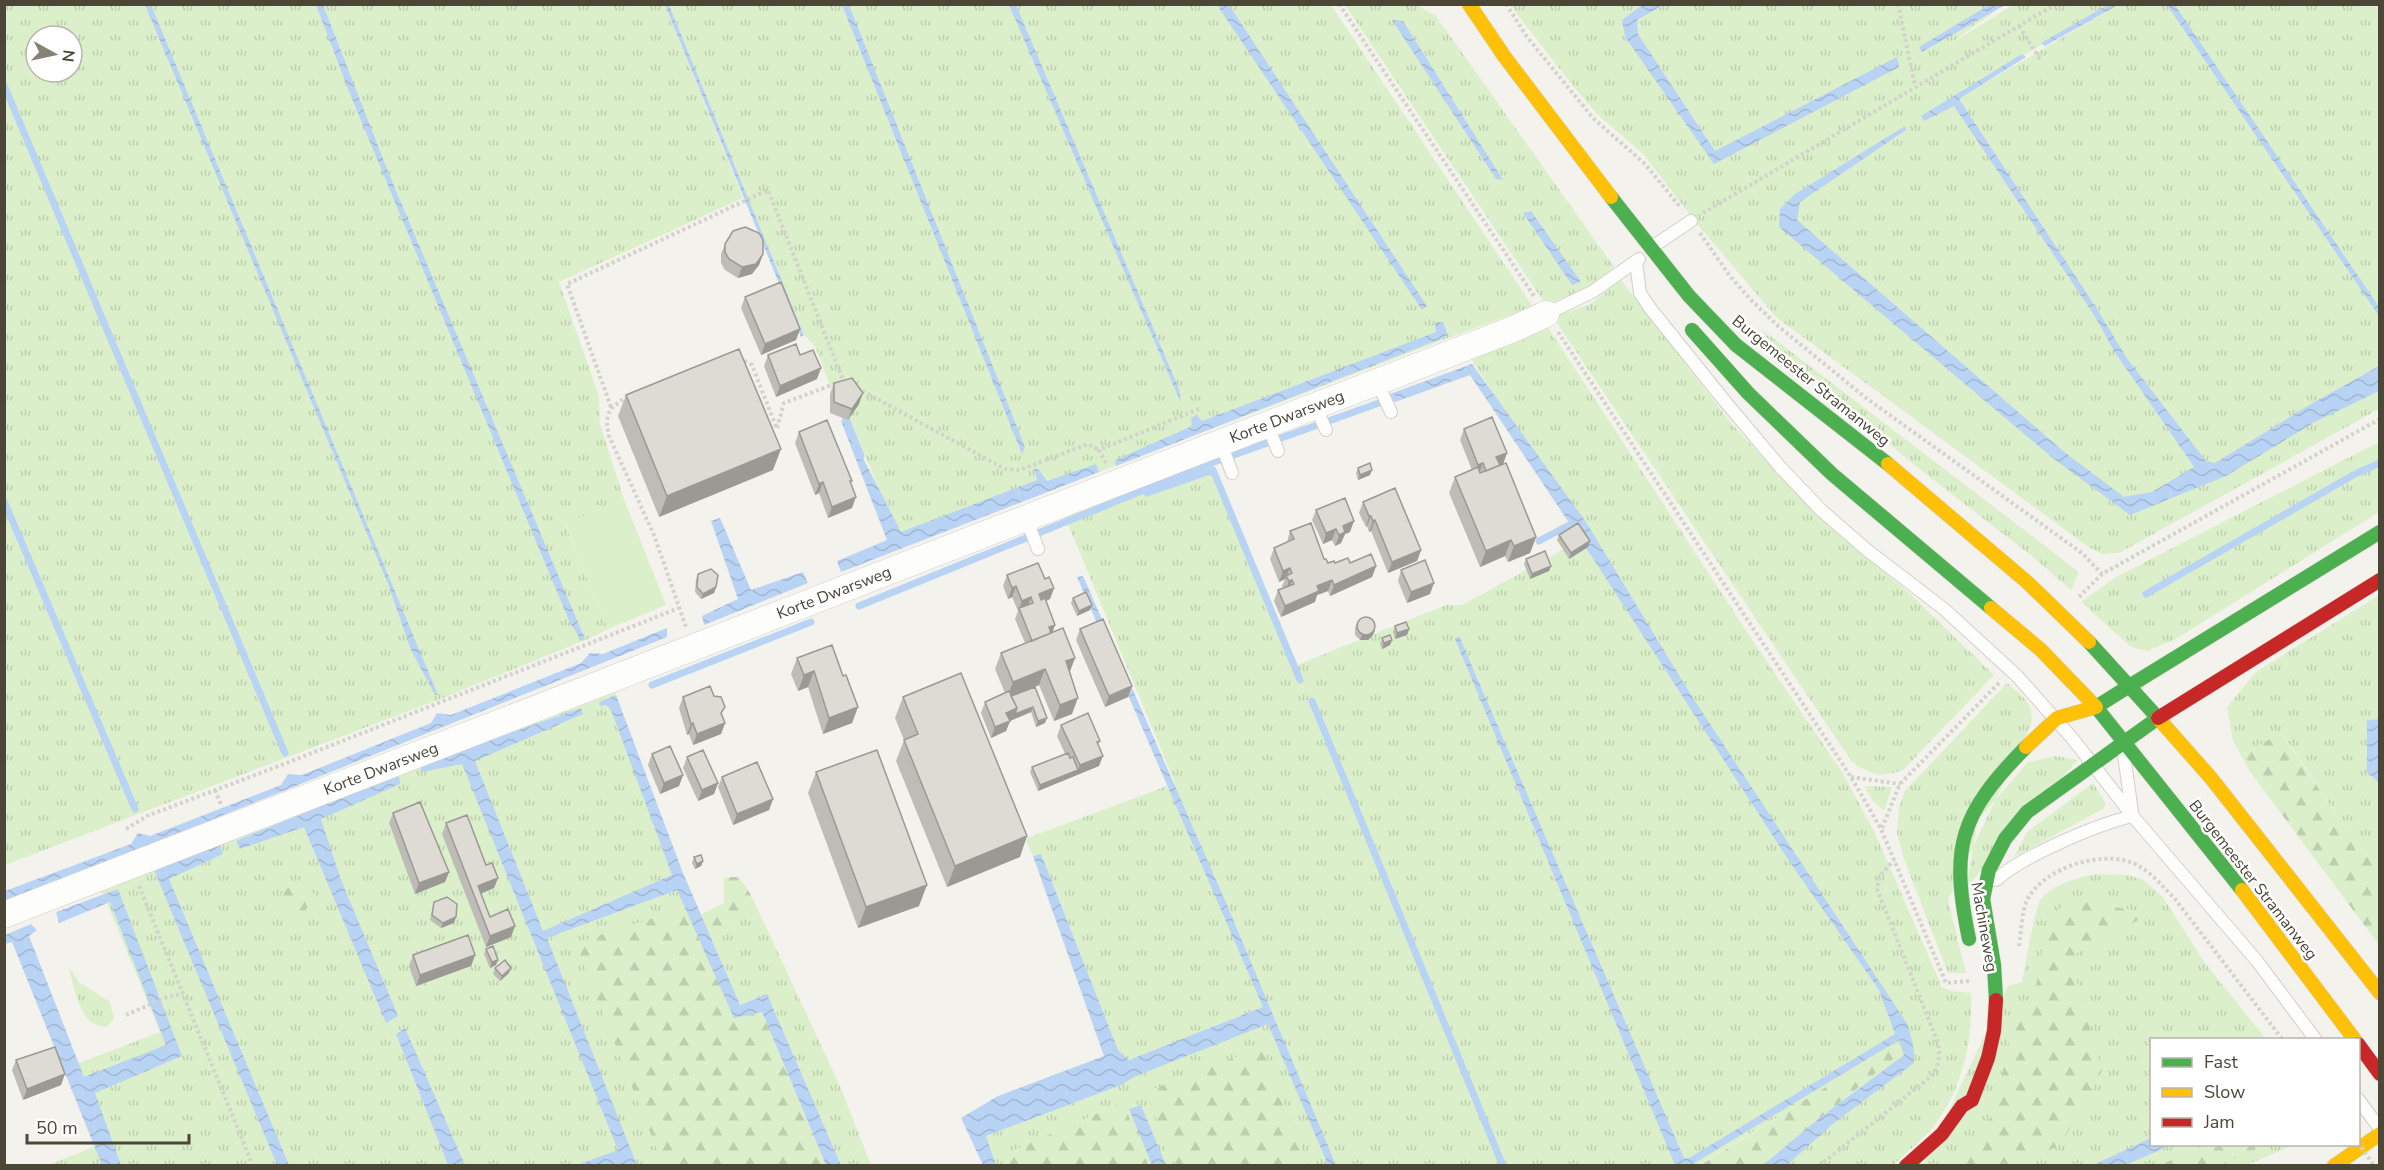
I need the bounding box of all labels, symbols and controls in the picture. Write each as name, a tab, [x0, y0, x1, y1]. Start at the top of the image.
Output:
north arrow	[24, 24, 84, 84]
text: N	[56, 48, 80, 63]
street label: Burgemeester Stramanweg	[1727, 310, 1895, 452]
street label: Korte Dwarsweg	[1227, 385, 1347, 449]
street label: Korte Dwarsweg	[774, 561, 894, 625]
street label: Korte Dwarsweg	[321, 737, 441, 801]
street label: Burgemeester Stramanweg	[2184, 795, 2322, 965]
street label: Machineweg	[1965, 880, 2003, 974]
legend	[2150, 1038, 2360, 1146]
text: Fast	[2204, 1050, 2239, 1074]
text: Slow	[2204, 1080, 2245, 1104]
scale bar	[27, 1107, 189, 1145]
text: Jam	[2203, 1110, 2235, 1134]
text: 50 m	[36, 1116, 78, 1140]

